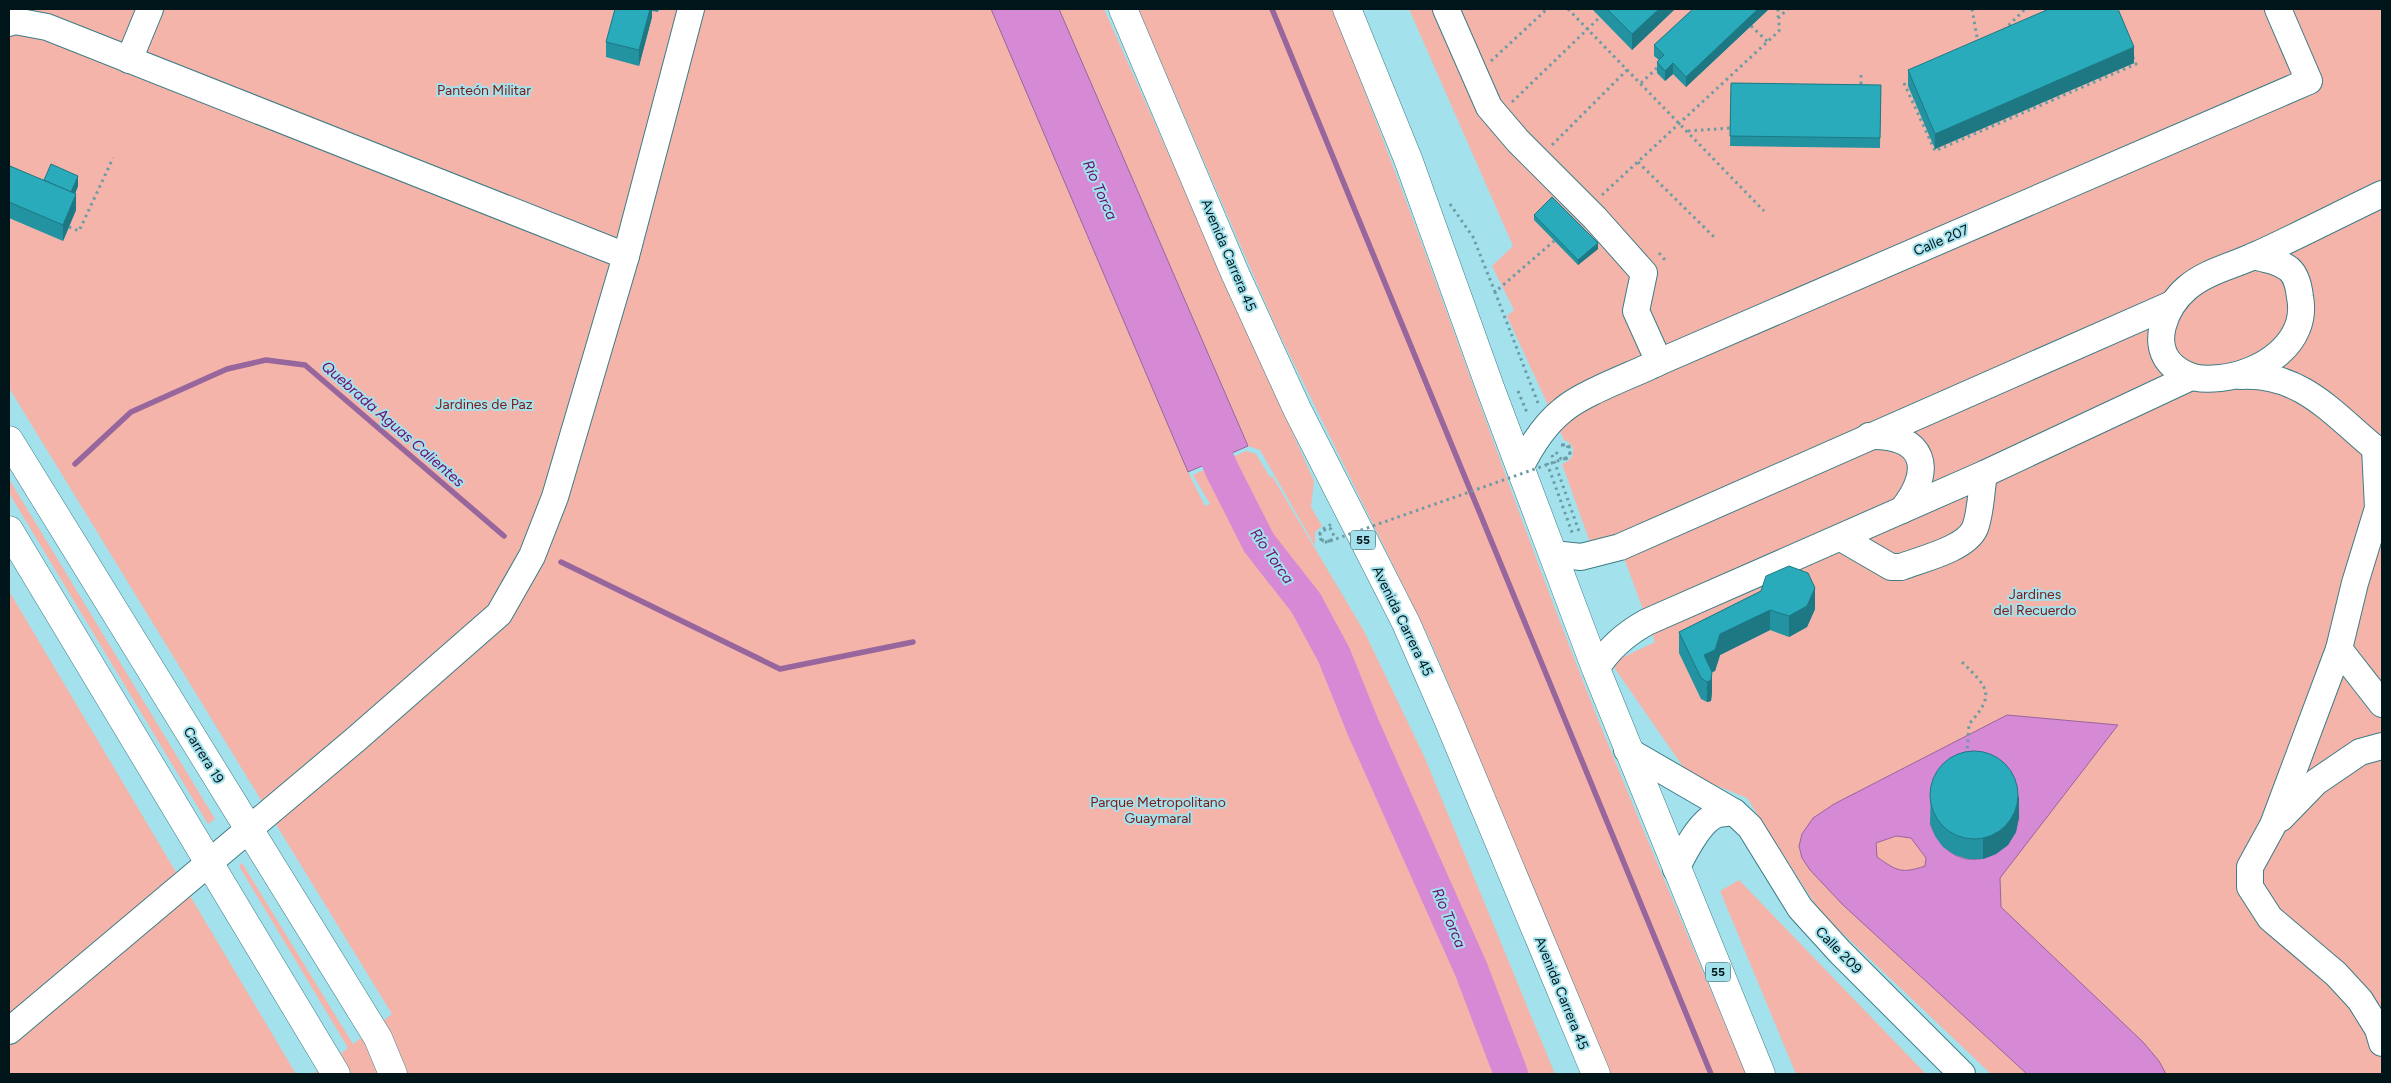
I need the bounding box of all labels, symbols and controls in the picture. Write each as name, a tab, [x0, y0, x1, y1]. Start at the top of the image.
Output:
park label: Panteón Militar	[437, 82, 531, 99]
water label: Río Torca	[1079, 157, 1121, 223]
street label: Avenida Carrera 45	[1197, 196, 1260, 314]
street label: Calle 207	[1911, 221, 1972, 260]
water label: Quebrada Aguas Calientes	[318, 357, 468, 491]
park label: Jardines de Paz	[435, 396, 533, 413]
water label: Río Torca	[1246, 525, 1298, 587]
road number: 55	[1350, 530, 1376, 550]
street label: Avenida Carrera 45	[1369, 563, 1437, 679]
park label: Jardines del Recuerdo	[1994, 586, 2076, 619]
street label: Carrera 19	[180, 724, 228, 787]
park label: Parque Metropolitano Guaymaral	[1090, 794, 1226, 827]
water label: Río Torca	[1428, 885, 1470, 951]
street label: Calle 209	[1812, 923, 1865, 978]
street label: Avenida Carrera 45	[1531, 934, 1592, 1052]
road number: 55	[1706, 962, 1730, 982]

